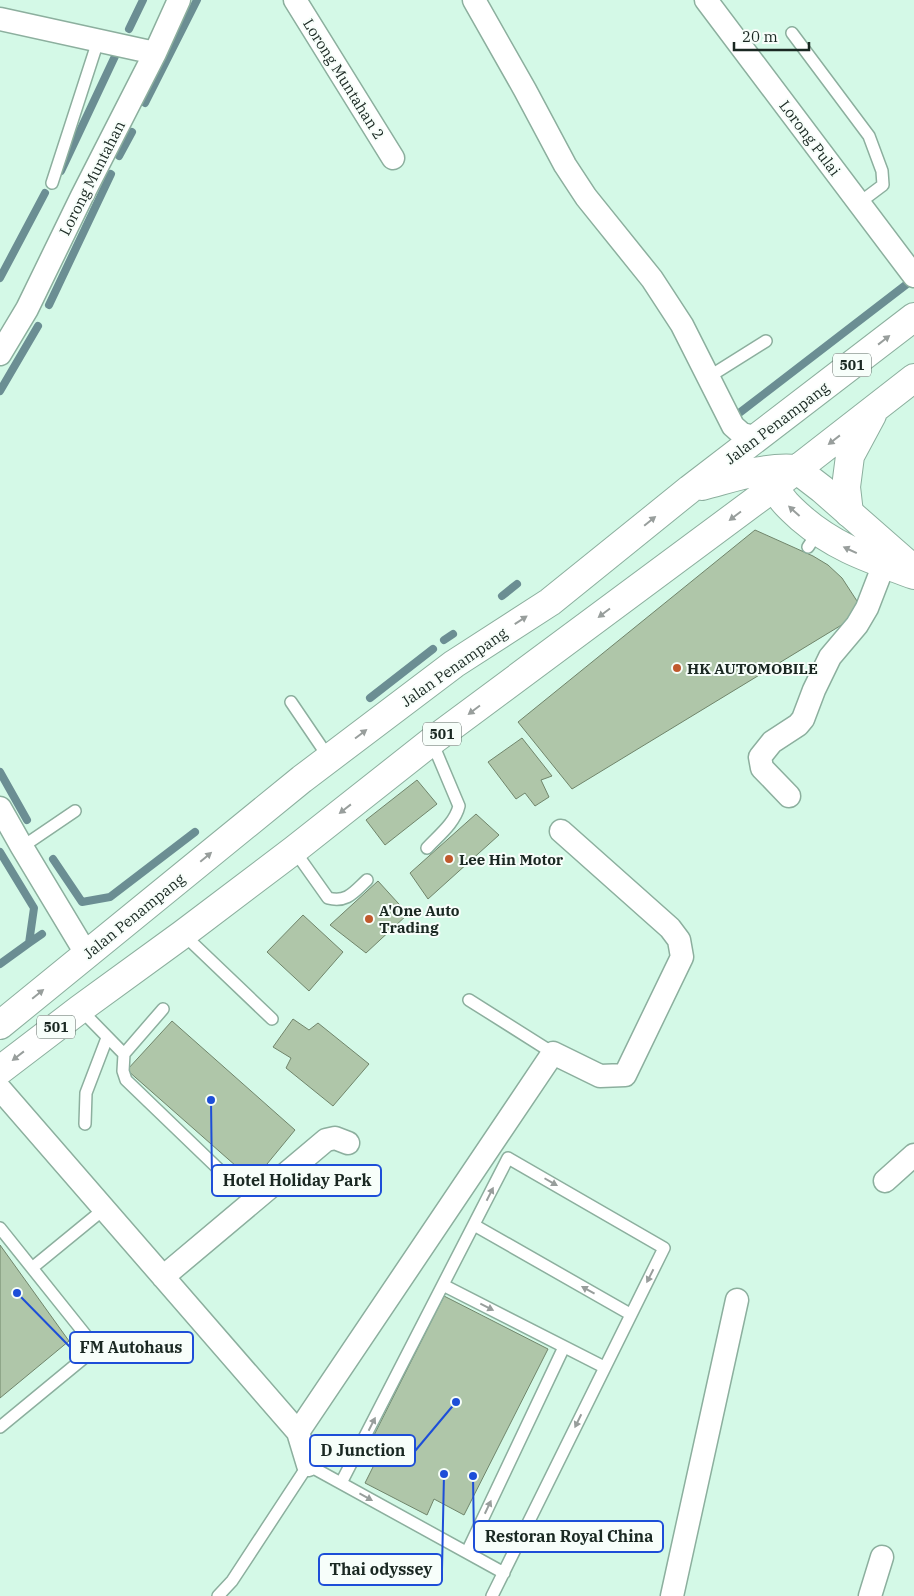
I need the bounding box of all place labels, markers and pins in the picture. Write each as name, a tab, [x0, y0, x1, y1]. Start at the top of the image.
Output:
place label: HK AUTOMOBILE	[687, 659, 818, 678]
marker: HK AUTOMOBILE	[671, 662, 683, 674]
place label: Lee Hin Motor	[459, 850, 564, 869]
marker: Lee Hin Motor	[443, 853, 455, 865]
place label: A'One Auto Trading	[379, 901, 460, 937]
marker: A'One Auto Trading	[363, 913, 375, 925]
callout: Hotel Holiday Park	[212, 1165, 381, 1196]
callout: FM Autohaus	[70, 1332, 193, 1363]
callout: D Junction	[310, 1435, 415, 1466]
callout: Restoran Royal China	[474, 1521, 663, 1552]
callout: Thai odyssey	[319, 1554, 442, 1585]

